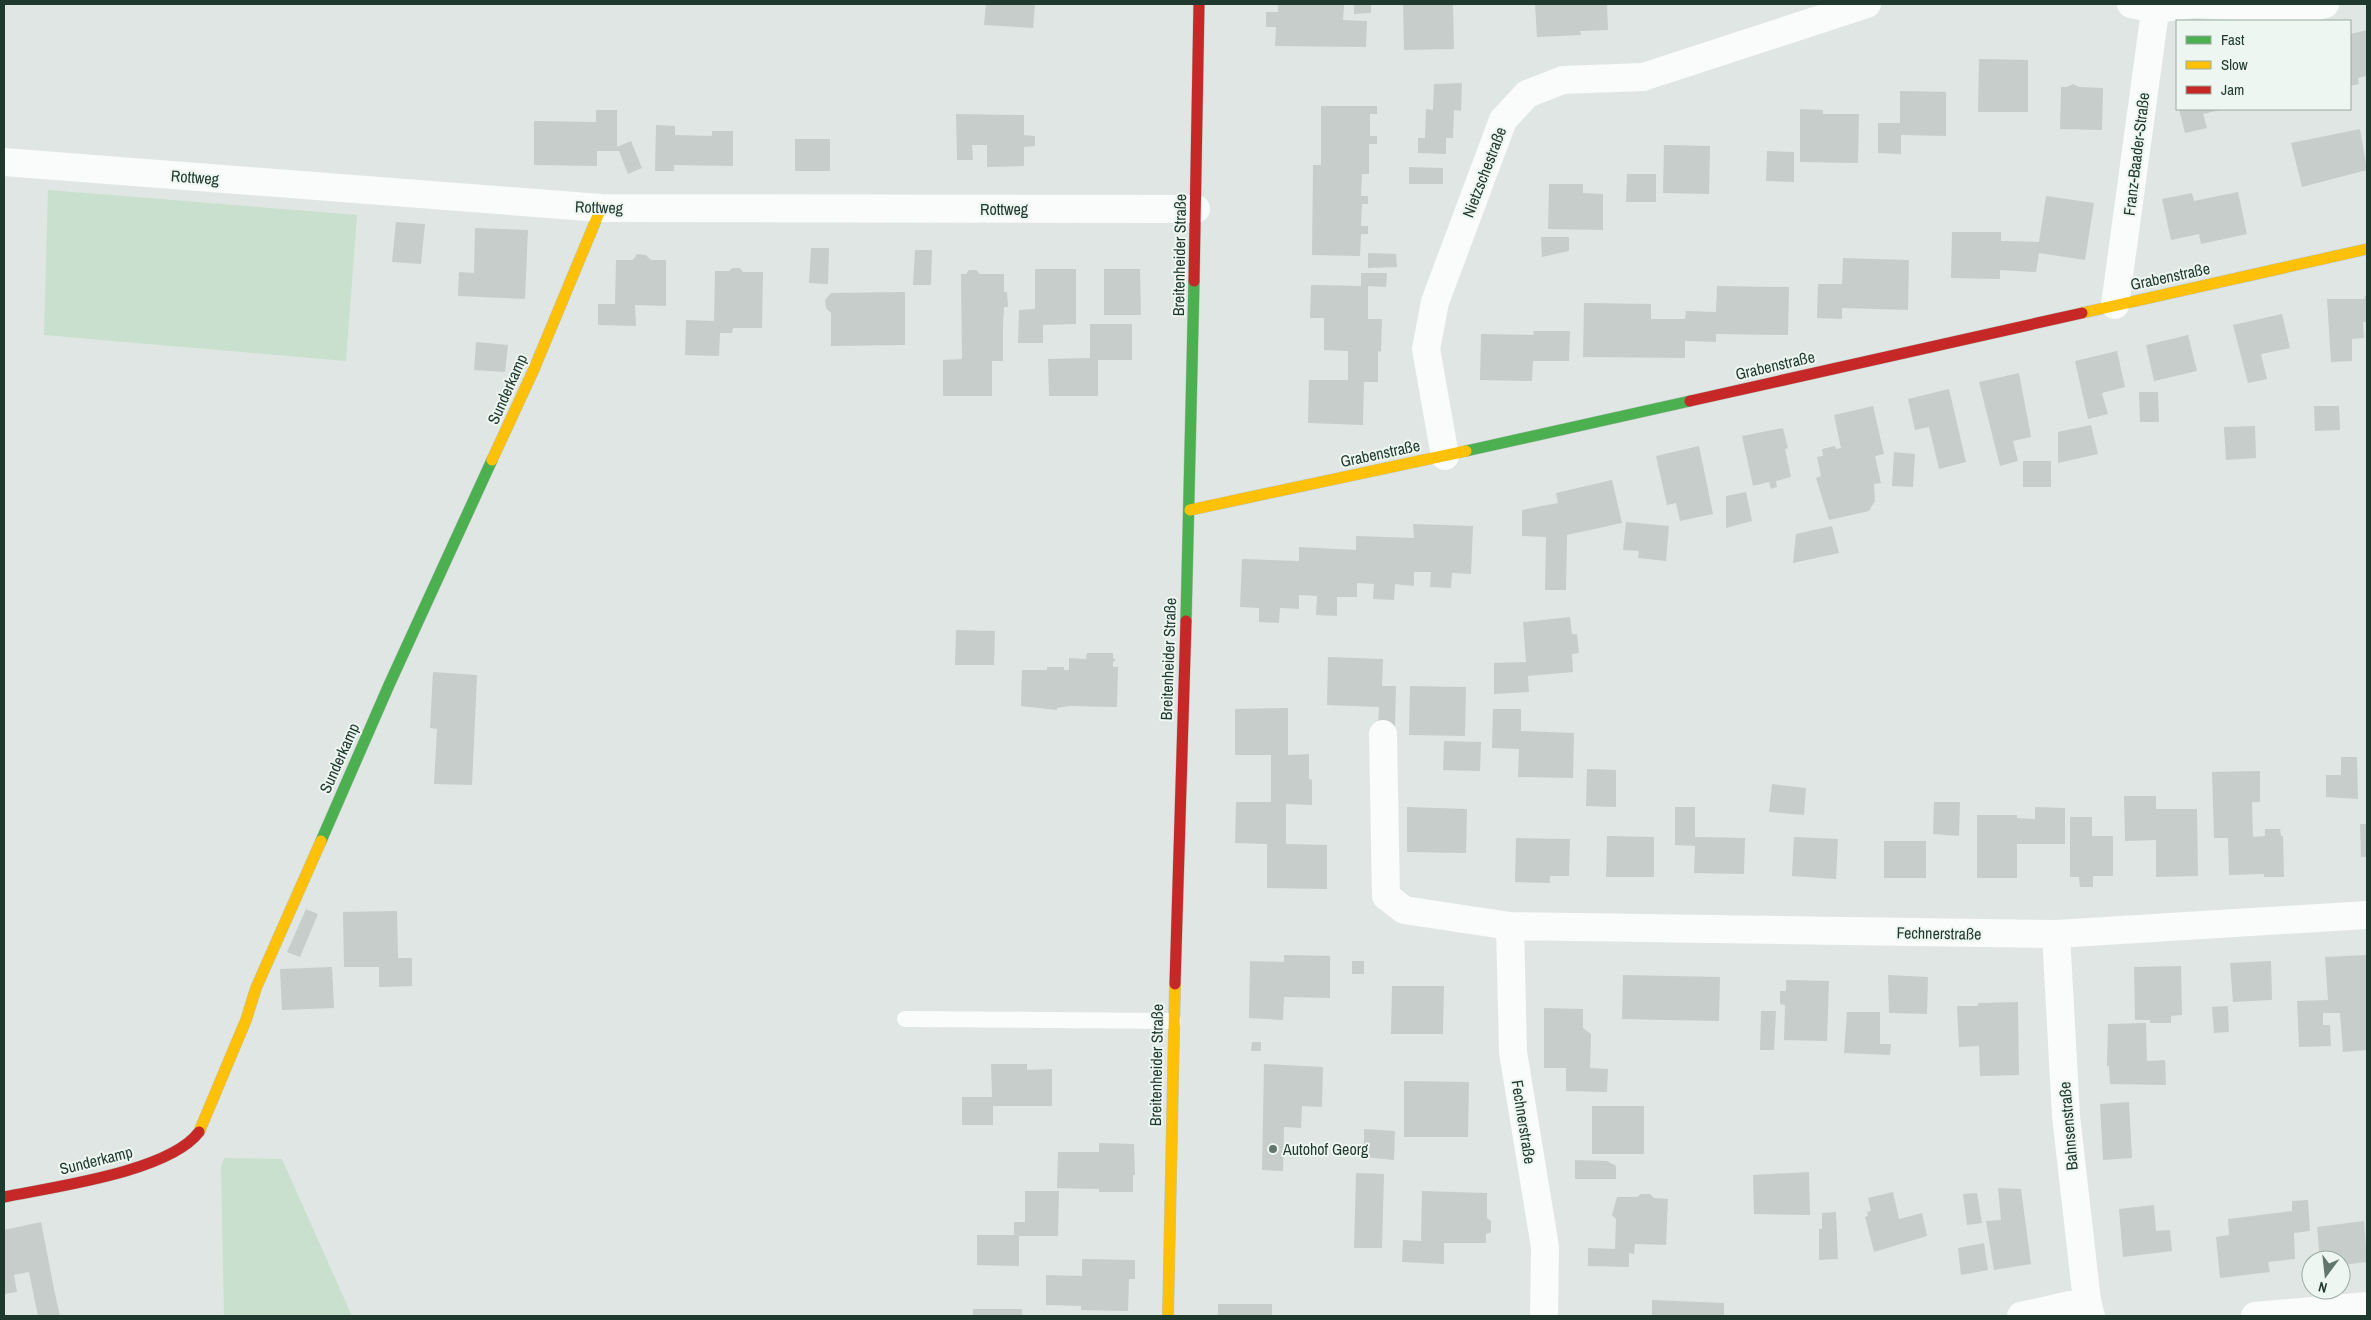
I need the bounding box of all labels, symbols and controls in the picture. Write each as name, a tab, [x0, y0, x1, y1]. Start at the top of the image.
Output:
legend	[2176, 20, 2351, 110]
text: Fast	[2221, 29, 2245, 50]
text: Slow	[2221, 54, 2248, 75]
text: Jam	[2221, 79, 2244, 100]
street label: Franz-Baader-Straße	[2118, 91, 2154, 217]
street label: Nietzschestraße	[1457, 123, 1511, 221]
street label: Rottweg	[170, 164, 220, 190]
street label: Breitenheider Straße	[1167, 194, 1191, 316]
street label: Rottweg	[575, 195, 624, 219]
street label: Rottweg	[980, 198, 1029, 220]
street label: Grabenstraße	[2128, 257, 2212, 295]
street label: Grabenstraße	[1733, 345, 1817, 385]
street label: Sunderkamp	[482, 351, 532, 427]
street label: Grabenstraße	[1338, 434, 1422, 472]
street label: Breitenheider Straße	[1155, 597, 1181, 721]
street label: Sunderkamp	[314, 720, 364, 796]
street label: Fechnerstraße	[1896, 921, 1982, 945]
street label: Breitenheider Straße	[1144, 1004, 1168, 1126]
street label: Fechnerstraße	[1507, 1078, 1541, 1166]
street label: Bahnsenstraße	[2053, 1081, 2083, 1171]
place label: Autohof Georg	[1282, 1138, 1369, 1160]
street label: Sunderkamp	[57, 1140, 135, 1180]
marker: Autohof Georg	[1267, 1143, 1279, 1155]
north arrow	[2301, 1250, 2351, 1300]
text: N	[2316, 1278, 2329, 1297]

